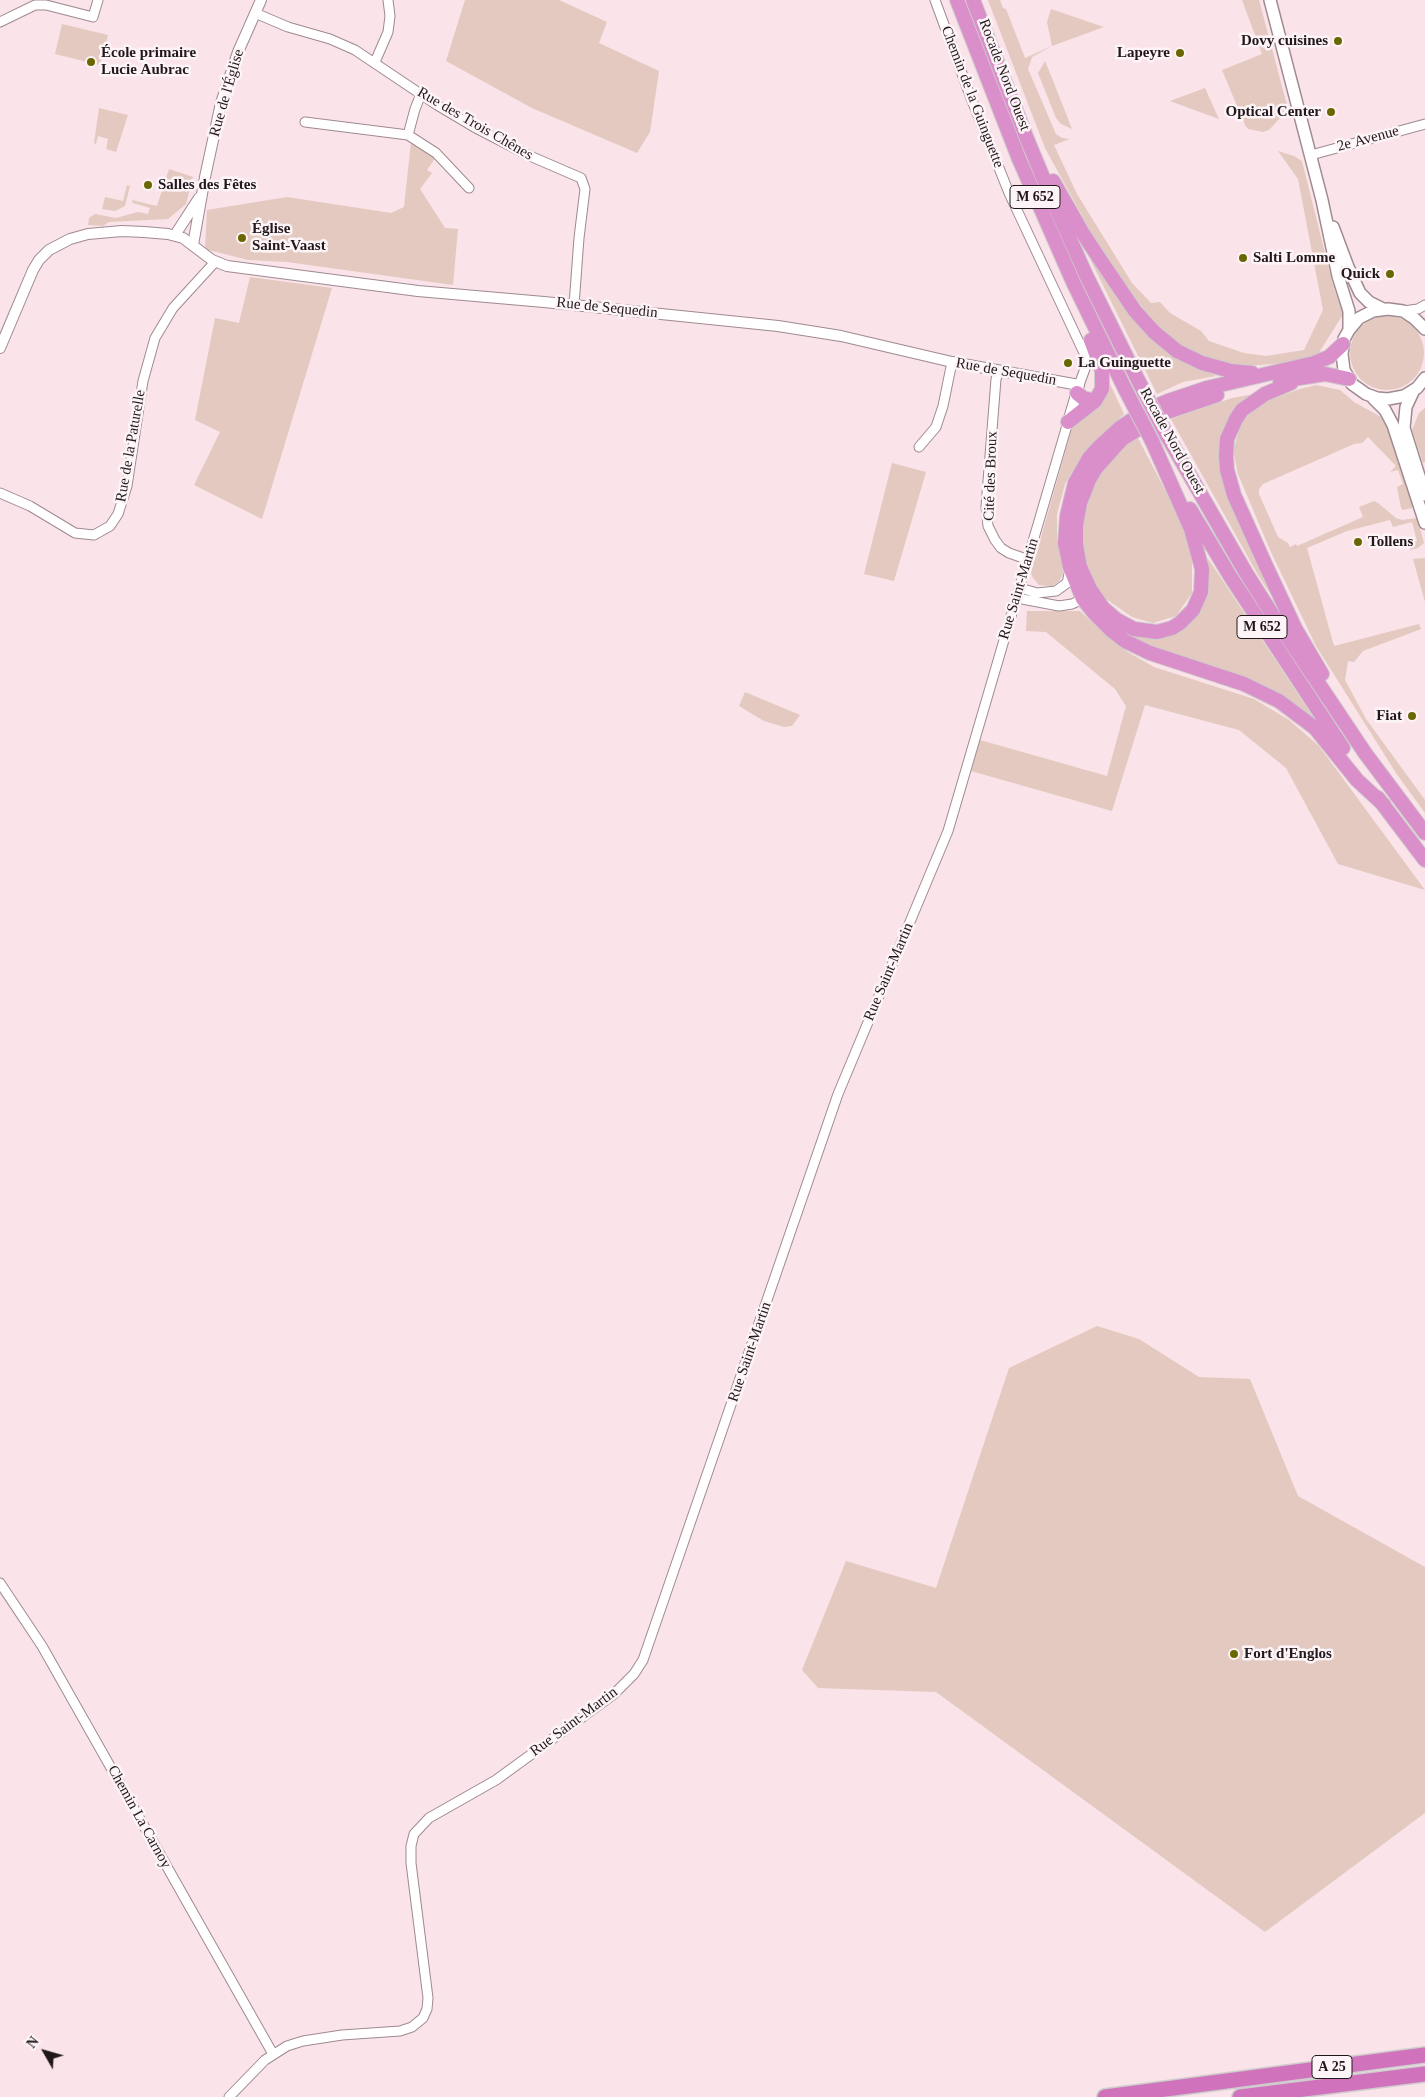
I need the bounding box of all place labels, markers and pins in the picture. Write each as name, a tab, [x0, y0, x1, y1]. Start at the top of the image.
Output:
place label: Dovy cuisines	[1241, 32, 1328, 50]
marker: Dovy cuisines	[1332, 35, 1344, 47]
place label: École primaire Lucie Aubrac	[101, 44, 196, 79]
place label: Lapeyre	[1117, 44, 1170, 62]
marker: Lapeyre	[1174, 47, 1186, 59]
marker: École primaire Lucie Aubrac	[85, 56, 97, 68]
place label: Optical Center	[1226, 103, 1321, 121]
marker: Optical Center	[1325, 106, 1337, 118]
place label: Salles des Fêtes	[158, 176, 256, 194]
marker: Salles des Fêtes	[142, 179, 154, 191]
place label: Église Saint-Vaast	[252, 220, 326, 255]
marker: Église Saint-Vaast	[236, 232, 248, 244]
place label: Salti Lomme	[1253, 249, 1335, 267]
marker: Salti Lomme	[1237, 252, 1249, 264]
place label: Quick	[1341, 265, 1380, 283]
marker: Quick	[1384, 268, 1396, 280]
place label: La Guinguette	[1078, 354, 1171, 372]
marker: La Guinguette	[1062, 357, 1074, 369]
place label: Tollens	[1368, 533, 1413, 551]
marker: Tollens	[1352, 536, 1364, 548]
place label: Fiat	[1376, 707, 1402, 725]
marker: Fiat	[1406, 710, 1418, 722]
place label: Fort d'Englos	[1244, 1645, 1332, 1663]
marker: Fort d'Englos	[1228, 1648, 1240, 1660]

